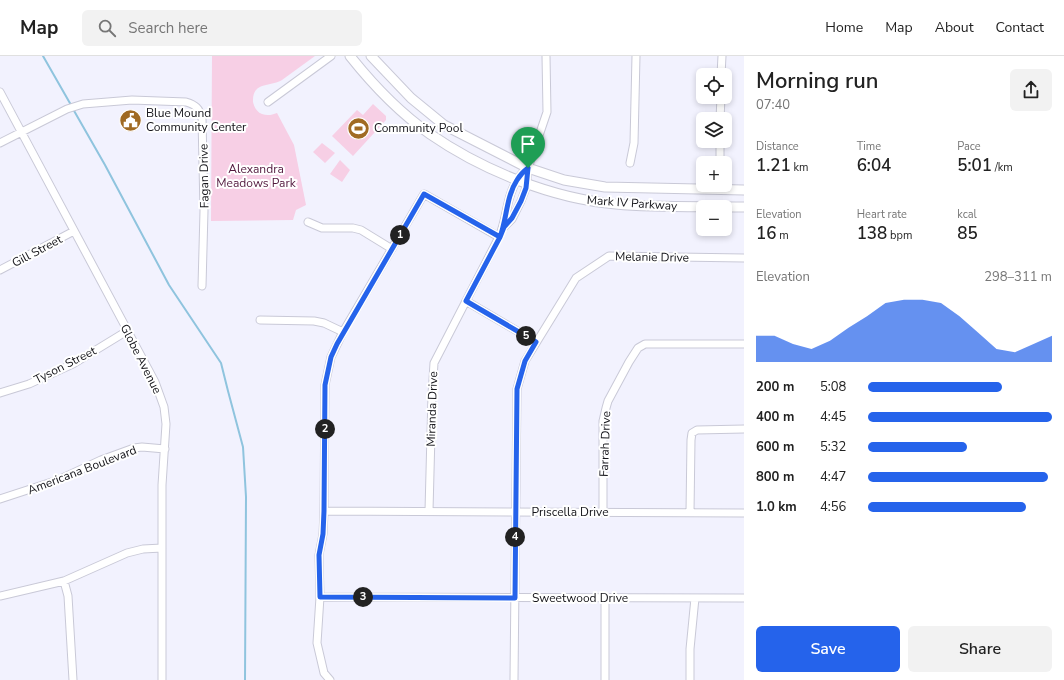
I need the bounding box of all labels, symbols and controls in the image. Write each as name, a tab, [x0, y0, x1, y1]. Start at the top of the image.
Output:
search box	[82, 10, 362, 46]
text: Map	[20, 15, 58, 41]
icon: search	[96, 17, 118, 39]
text: Search here	[128, 18, 208, 38]
text: Home	[825, 18, 863, 37]
text: Map	[885, 18, 913, 37]
text: About	[935, 18, 974, 37]
text: Contact	[996, 18, 1044, 37]
text: Morning run	[756, 66, 879, 96]
map controls	[696, 68, 732, 236]
button: locate	[696, 68, 732, 104]
button: share	[1010, 69, 1052, 111]
text: 07:40	[756, 96, 790, 114]
place label: Blue Mound Community Center	[146, 105, 247, 135]
public building icon: Blue Mound Community Center	[118, 107, 144, 133]
button: layers	[696, 112, 732, 148]
sports icon: Community Pool	[346, 115, 372, 141]
place label: Community Pool	[374, 120, 463, 136]
pin	[511, 127, 545, 168]
icon: arrive	[517, 133, 539, 155]
text: Distance	[756, 139, 799, 154]
text: Time	[857, 139, 881, 154]
text: Pace	[957, 139, 981, 154]
street label: Fagan Drive	[195, 144, 213, 208]
text: 1.21	[756, 154, 791, 177]
text: 6:04	[857, 154, 891, 177]
text: 5:01	[957, 154, 992, 177]
button: +	[696, 156, 732, 192]
text: km	[791, 160, 808, 175]
text: /km	[992, 160, 1013, 175]
park label: Alexandra Meadows Park	[216, 161, 297, 191]
street label: Mark IV Parkway	[586, 192, 679, 214]
button: −	[696, 200, 732, 236]
text: Elevation	[756, 207, 802, 222]
text: Heart rate	[857, 207, 907, 222]
text: kcal	[957, 207, 977, 222]
text: 16	[756, 222, 776, 245]
text: 138	[857, 222, 887, 245]
text: 85	[957, 222, 978, 245]
pin: 1	[390, 225, 410, 245]
text: 1	[397, 227, 403, 242]
text: m	[776, 228, 789, 243]
text: bpm	[887, 228, 912, 243]
street label: Gill Street	[9, 231, 65, 271]
street label: Melanie Drive	[615, 248, 689, 266]
text: Elevation	[756, 268, 810, 286]
text: 298–311 m	[984, 268, 1052, 286]
street label: Globe Avenue	[117, 321, 165, 397]
pin: 5	[516, 326, 536, 346]
text: 5	[523, 328, 529, 343]
street label: Tyson Street	[31, 342, 99, 387]
street label: Miranda Drive	[423, 371, 441, 447]
text: 200 m	[756, 378, 794, 396]
text: 5:08	[820, 378, 846, 396]
text: 400 m	[756, 408, 794, 426]
text: 4:45	[820, 408, 846, 426]
street label: Farrah Drive	[596, 411, 614, 477]
pin: 2	[315, 419, 335, 439]
text: 2	[322, 421, 328, 436]
text: 600 m	[756, 438, 794, 456]
text: 5:32	[820, 438, 846, 456]
street label: Americana Boulevard	[25, 442, 139, 498]
text: 800 m	[756, 468, 794, 486]
text: 4:47	[820, 468, 846, 486]
text: 1.0 km	[756, 498, 797, 516]
text: 4:56	[820, 498, 846, 516]
street label: Priscella Drive	[531, 504, 609, 520]
pin: 4	[505, 527, 525, 547]
text: 4	[512, 529, 518, 544]
pin: 3	[353, 587, 373, 607]
text: 3	[360, 589, 366, 604]
street label: Sweetwood Drive	[532, 590, 628, 606]
button: Save	[756, 626, 900, 672]
button: Share	[908, 626, 1052, 672]

